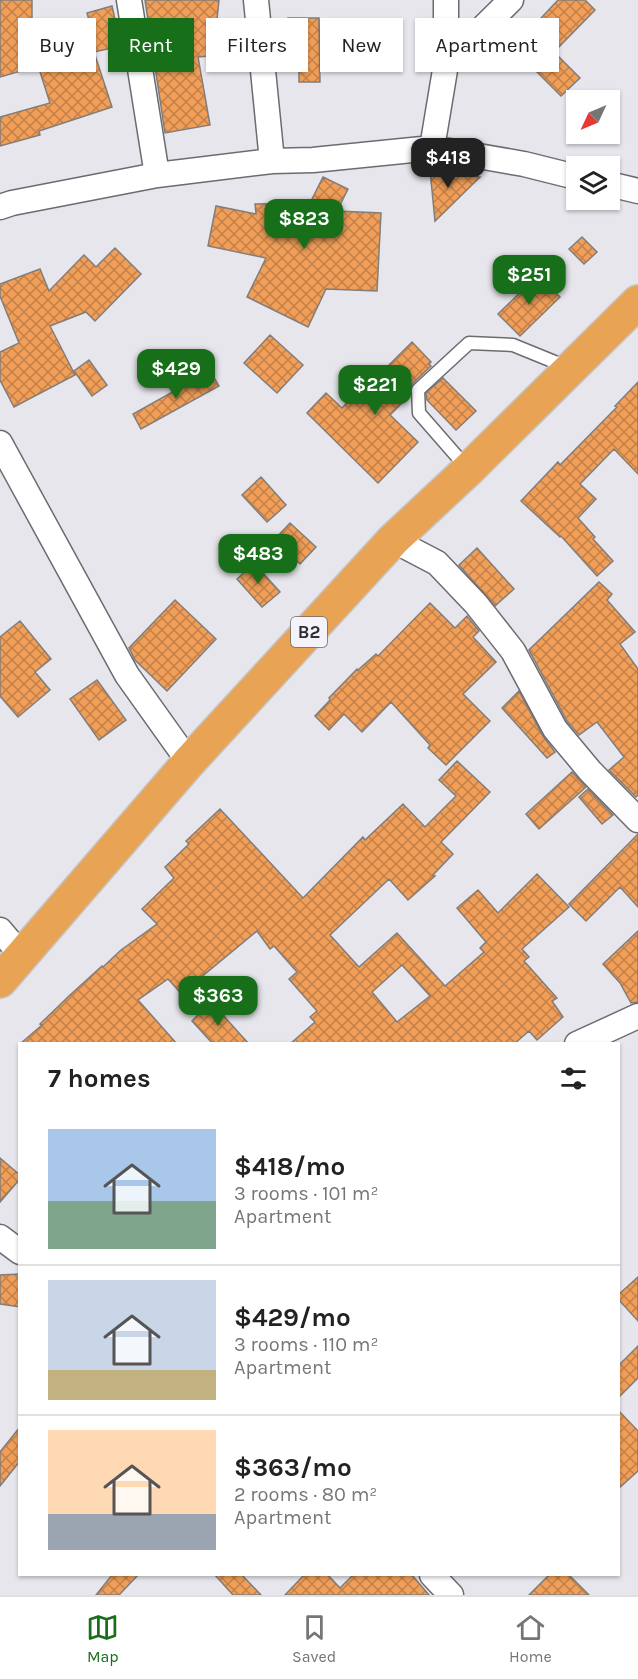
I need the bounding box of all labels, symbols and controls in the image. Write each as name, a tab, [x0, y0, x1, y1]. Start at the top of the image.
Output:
chip: Buy	[18, 18, 96, 72]
chip: Rent	[108, 18, 194, 72]
chip: Filters	[206, 18, 308, 72]
chip: New	[320, 18, 403, 72]
chip: Apartment	[415, 18, 559, 72]
north arrow	[566, 90, 620, 144]
map controls	[566, 90, 620, 210]
pin: $418	[412, 138, 484, 189]
text: $418	[425, 146, 471, 169]
button: layers	[566, 156, 620, 210]
pin: $823	[268, 199, 340, 250]
text: $823	[278, 207, 330, 230]
pin: $251	[493, 255, 565, 306]
text: $251	[507, 263, 551, 286]
pin: $429	[140, 349, 212, 400]
text: $429	[151, 357, 201, 380]
pin: $221	[339, 365, 411, 416]
text: $221	[352, 373, 398, 396]
pin: $483	[222, 534, 294, 585]
text: $483	[232, 542, 284, 565]
road number: B2	[291, 617, 327, 647]
pin: $363	[182, 976, 254, 1027]
text: $363	[193, 984, 243, 1007]
icon: filters	[557, 1062, 590, 1095]
text: 7 homes	[48, 1063, 151, 1094]
text: $418/mo	[234, 1151, 345, 1182]
icon: home	[96, 1153, 168, 1225]
text: 3 rooms · 101 m²	[234, 1182, 379, 1205]
text: Apartment	[234, 1205, 332, 1228]
text: $429/mo	[234, 1302, 351, 1333]
icon: home	[96, 1304, 168, 1376]
text: 3 rooms · 110 m²	[234, 1333, 379, 1356]
text: Apartment	[234, 1356, 332, 1379]
text: $363/mo	[234, 1452, 352, 1483]
icon: home	[96, 1454, 168, 1526]
text: 2 rooms · 80 m²	[234, 1483, 377, 1506]
text: Apartment	[234, 1506, 332, 1529]
tab: Map	[86, 1611, 119, 1666]
tab: Saved	[292, 1611, 336, 1666]
tab: Home	[509, 1611, 552, 1666]

